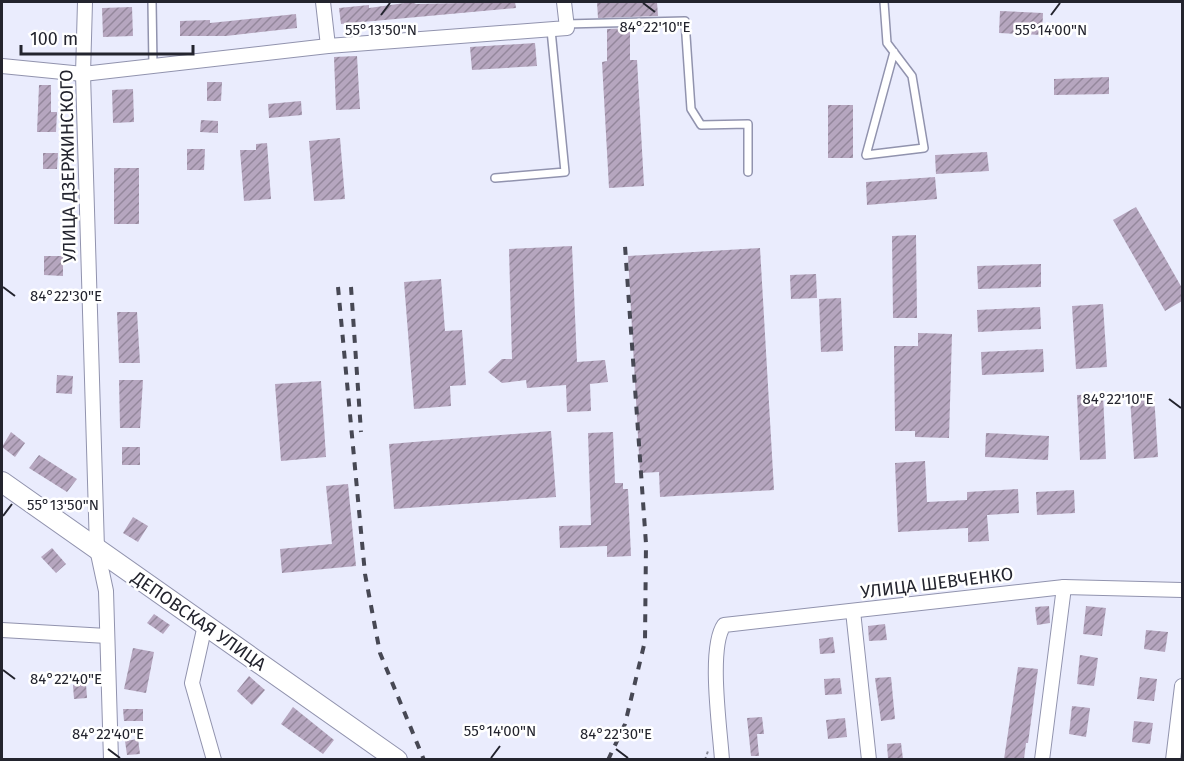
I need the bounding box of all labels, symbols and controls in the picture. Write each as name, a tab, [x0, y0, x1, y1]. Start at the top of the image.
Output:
scale bar	[21, 18, 194, 56]
text: 84°22'10"E	[620, 18, 690, 36]
text: 55°13'50"N	[345, 21, 417, 39]
text: 55°14'00"N	[1015, 21, 1087, 39]
text: 100 m	[30, 28, 78, 50]
street label: УЛИЦА ДЗЕРЖИНСКОГО	[55, 69, 81, 263]
text: 84°22'30"E	[30, 287, 102, 305]
text: 84°22'10"E	[1083, 390, 1153, 408]
text: 55°13'50"N	[27, 496, 99, 514]
street label: УЛИЦА ШЕВЧЕНКО	[860, 563, 1014, 603]
street label: ДЕПОВСКАЯ УЛИЦА	[127, 566, 271, 676]
text: 84°22'40"E	[30, 670, 102, 688]
text: 55°14'00"N	[464, 722, 536, 740]
text: 84°22'40"E	[72, 725, 144, 743]
text: 84°22'30"E	[580, 725, 652, 743]

